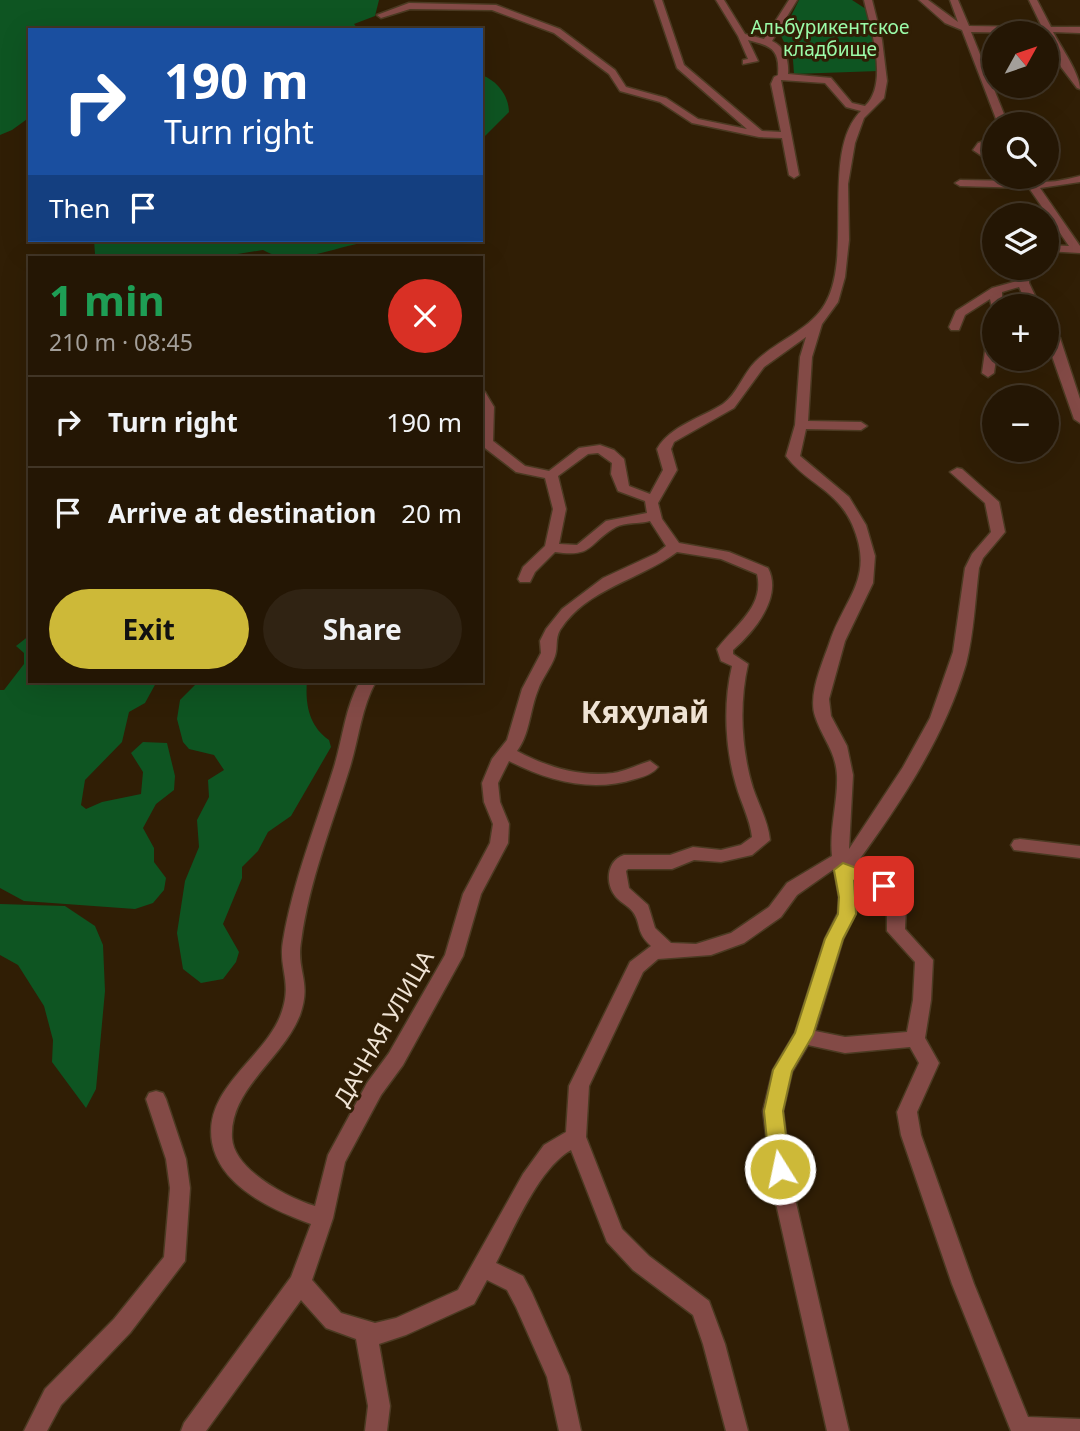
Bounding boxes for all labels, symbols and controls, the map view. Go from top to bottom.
park label: Альбурикентское кладбище [751,14,909,62]
north arrow [982,21,1059,98]
map controls [982,21,1059,462]
text: 190 m [164,47,309,113]
icon: right [49,56,140,147]
text: Turn right [164,110,314,153]
button: search [982,112,1059,189]
icon: arrive [124,189,162,227]
text: Then [49,190,110,226]
button: layers [982,203,1059,280]
text: 1 min [49,271,165,328]
button: close [388,279,462,353]
button: + [982,294,1059,371]
text: 210 m · 08:45 [49,326,193,358]
button: − [982,385,1059,462]
icon: right [49,403,87,441]
text: Turn right [108,404,238,440]
text: 190 m [386,404,462,440]
icon: arrive [49,494,87,532]
text: Arrive at destination [108,495,377,531]
text: 20 m [401,495,462,531]
button: Exit [49,589,249,669]
button: Share [263,589,462,669]
district label: Кяхулай [581,691,709,732]
pin [854,856,914,916]
icon: arrive [865,867,903,905]
street label: ДАЧНАЯ УЛИЦА [325,944,441,1112]
position arrow [743,1132,817,1206]

